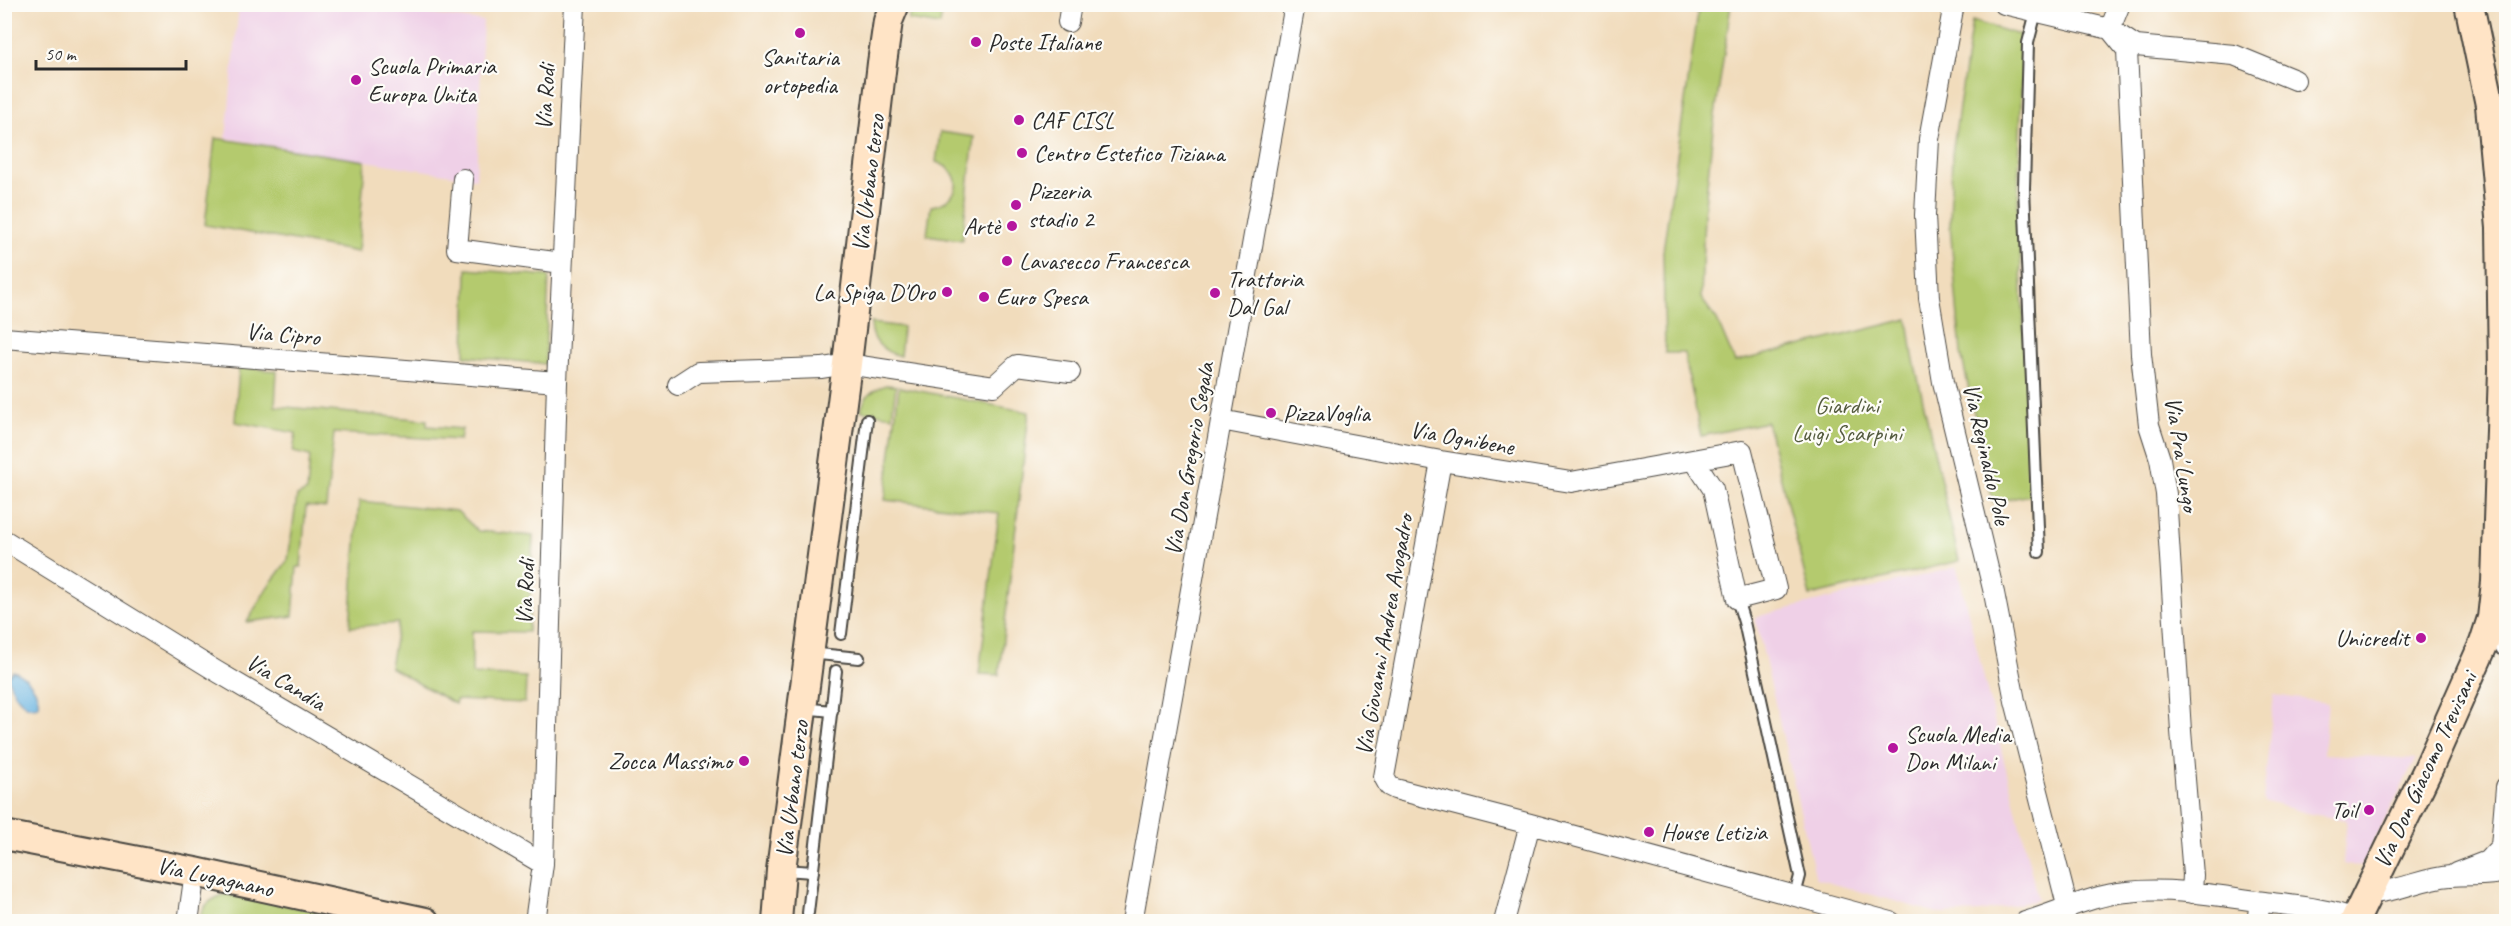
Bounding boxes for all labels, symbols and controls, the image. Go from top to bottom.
marker: Sanitaria ortopedia [793,26,807,40]
place label: Poste Italiane [988,27,1103,57]
scale bar [36,33,186,71]
marker: Poste Italiane [969,35,983,49]
place label: Sanitaria ortopedia [761,42,840,100]
text: 50 m [45,43,78,65]
place label: Scuola Primaria Europa Unita [368,51,497,109]
street label: Via Rodi [528,61,562,131]
marker: Scuola Primaria Europa Unita [349,73,363,87]
place label: CAF CISL [1031,105,1115,135]
street label: Via Urbano terzo [845,111,891,253]
marker: CAF CISL [1012,113,1026,127]
place label: Centro Estetico Tiziana [1034,138,1227,168]
marker: Centro Estetico Tiziana [1015,146,1029,160]
place label: Pizzeria stadio 2 [1028,176,1096,234]
marker: Pizzeria stadio 2 [1009,198,1023,212]
place label: Artè [964,211,1002,241]
marker: Artè [1005,219,1019,233]
place label: Lavasecco Francesca [1019,246,1190,276]
marker: Lavasecco Francesca [1000,254,1014,268]
place label: Trattoria Dal Gal [1227,264,1305,322]
place label: La Spiga D'Oro [813,277,937,307]
place label: Euro Spesa [996,282,1089,312]
marker: La Spiga D'Oro [940,285,954,299]
marker: Trattoria Dal Gal [1208,286,1222,300]
marker: Euro Spesa [977,290,991,304]
street label: Via Cipro [245,316,323,352]
street label: Via Don Gregorio Segala [1157,359,1221,558]
street label: Via Reginaldo Pole [1956,381,2018,529]
park label: Giardini Luigi Scarpini [1792,390,1905,448]
street label: Via Pra' Lungo [2158,395,2206,516]
place label: PizzaVoglia [1283,398,1371,428]
marker: PizzaVoglia [1264,406,1278,420]
street label: Via Ognibene [1408,414,1518,462]
street label: Via Giovanni Andrea Avogadro [1348,510,1420,758]
street label: Via Rodi [509,556,541,626]
place label: Unicredit [2335,623,2411,653]
marker: Unicredit [2414,631,2428,645]
street label: Via Candia [241,647,332,718]
street label: Via Don Giacomo Trevisani [2366,665,2485,873]
street label: Via Urbano terzo [769,717,815,859]
place label: Scuola Media Don Milani [1905,719,2013,777]
marker: Scuola Media Don Milani [1886,741,1900,755]
place label: Zocca Massimo [608,746,735,776]
marker: Zocca Massimo [737,754,751,768]
place label: Toil [2331,795,2361,825]
marker: Toil [2362,803,2376,817]
place label: House Letizia [1661,817,1768,847]
marker: House Letizia [1642,825,1656,839]
street label: Via Lugagnano [154,850,277,904]

